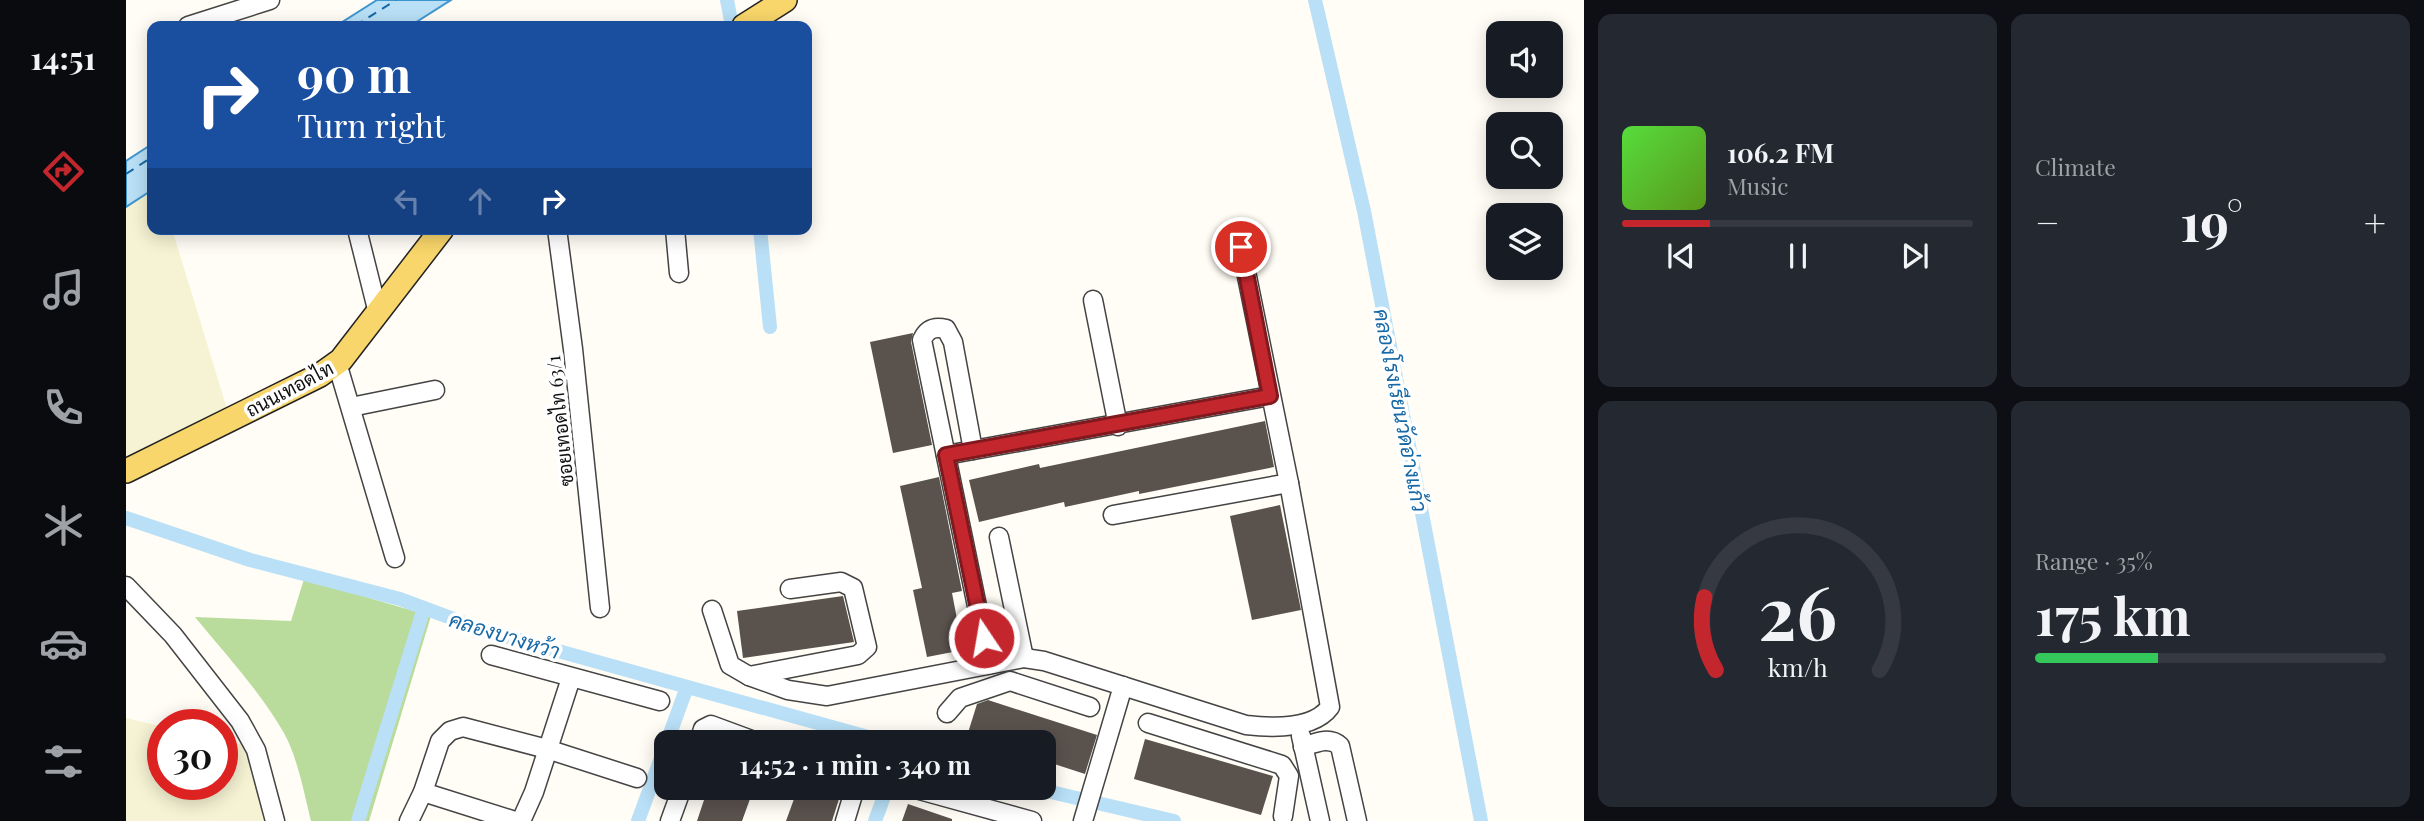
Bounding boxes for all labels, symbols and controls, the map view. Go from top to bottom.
map controls [1486,21,1563,280]
button: sound [1486,21,1563,98]
text: 14:51 [30,35,96,78]
text: 90 m [297,40,411,105]
icon: right [182,49,273,140]
text: Turn right [297,103,445,146]
button: search [1486,112,1563,189]
text: 106.2 FM [1727,135,1834,170]
icon: directions [39,147,88,196]
text: Climate [2035,151,2116,182]
text: Music [1727,170,1788,201]
icon: left [388,182,426,220]
icon: ahead [461,182,499,220]
icon: right [534,182,572,220]
text: 19° [2180,186,2243,255]
text: − [2035,196,2060,247]
text: + [2364,196,2386,247]
button: layers [1486,203,1563,280]
pin [1211,217,1271,277]
icon: arrive [1222,228,1260,266]
icon: previous [1662,237,1700,275]
icon: pause [1779,237,1817,275]
icon: next [1896,237,1934,275]
icon: music [39,265,88,314]
water label: คลองโรงเรียนวัดอ่างแก้ว [1369,306,1435,514]
street label: ถนนเทอดไท [241,354,337,422]
street label: ซอยเทอดไท 63/1 [539,354,579,488]
icon: phone [39,383,88,432]
icon: climate [39,501,88,550]
text: Range · 35% [2035,545,2153,576]
text: 26 [1758,561,1837,658]
text: 175 km [2035,580,2191,649]
position arrow [947,601,1021,675]
water label: คลองบางหว้า [446,604,564,664]
icon: car [39,619,88,668]
text: km/h [1768,650,1828,683]
speed limit sign: 30 [147,709,238,800]
icon: filters [39,737,88,786]
text: 14:52 · 1 min · 340 m [739,747,971,782]

